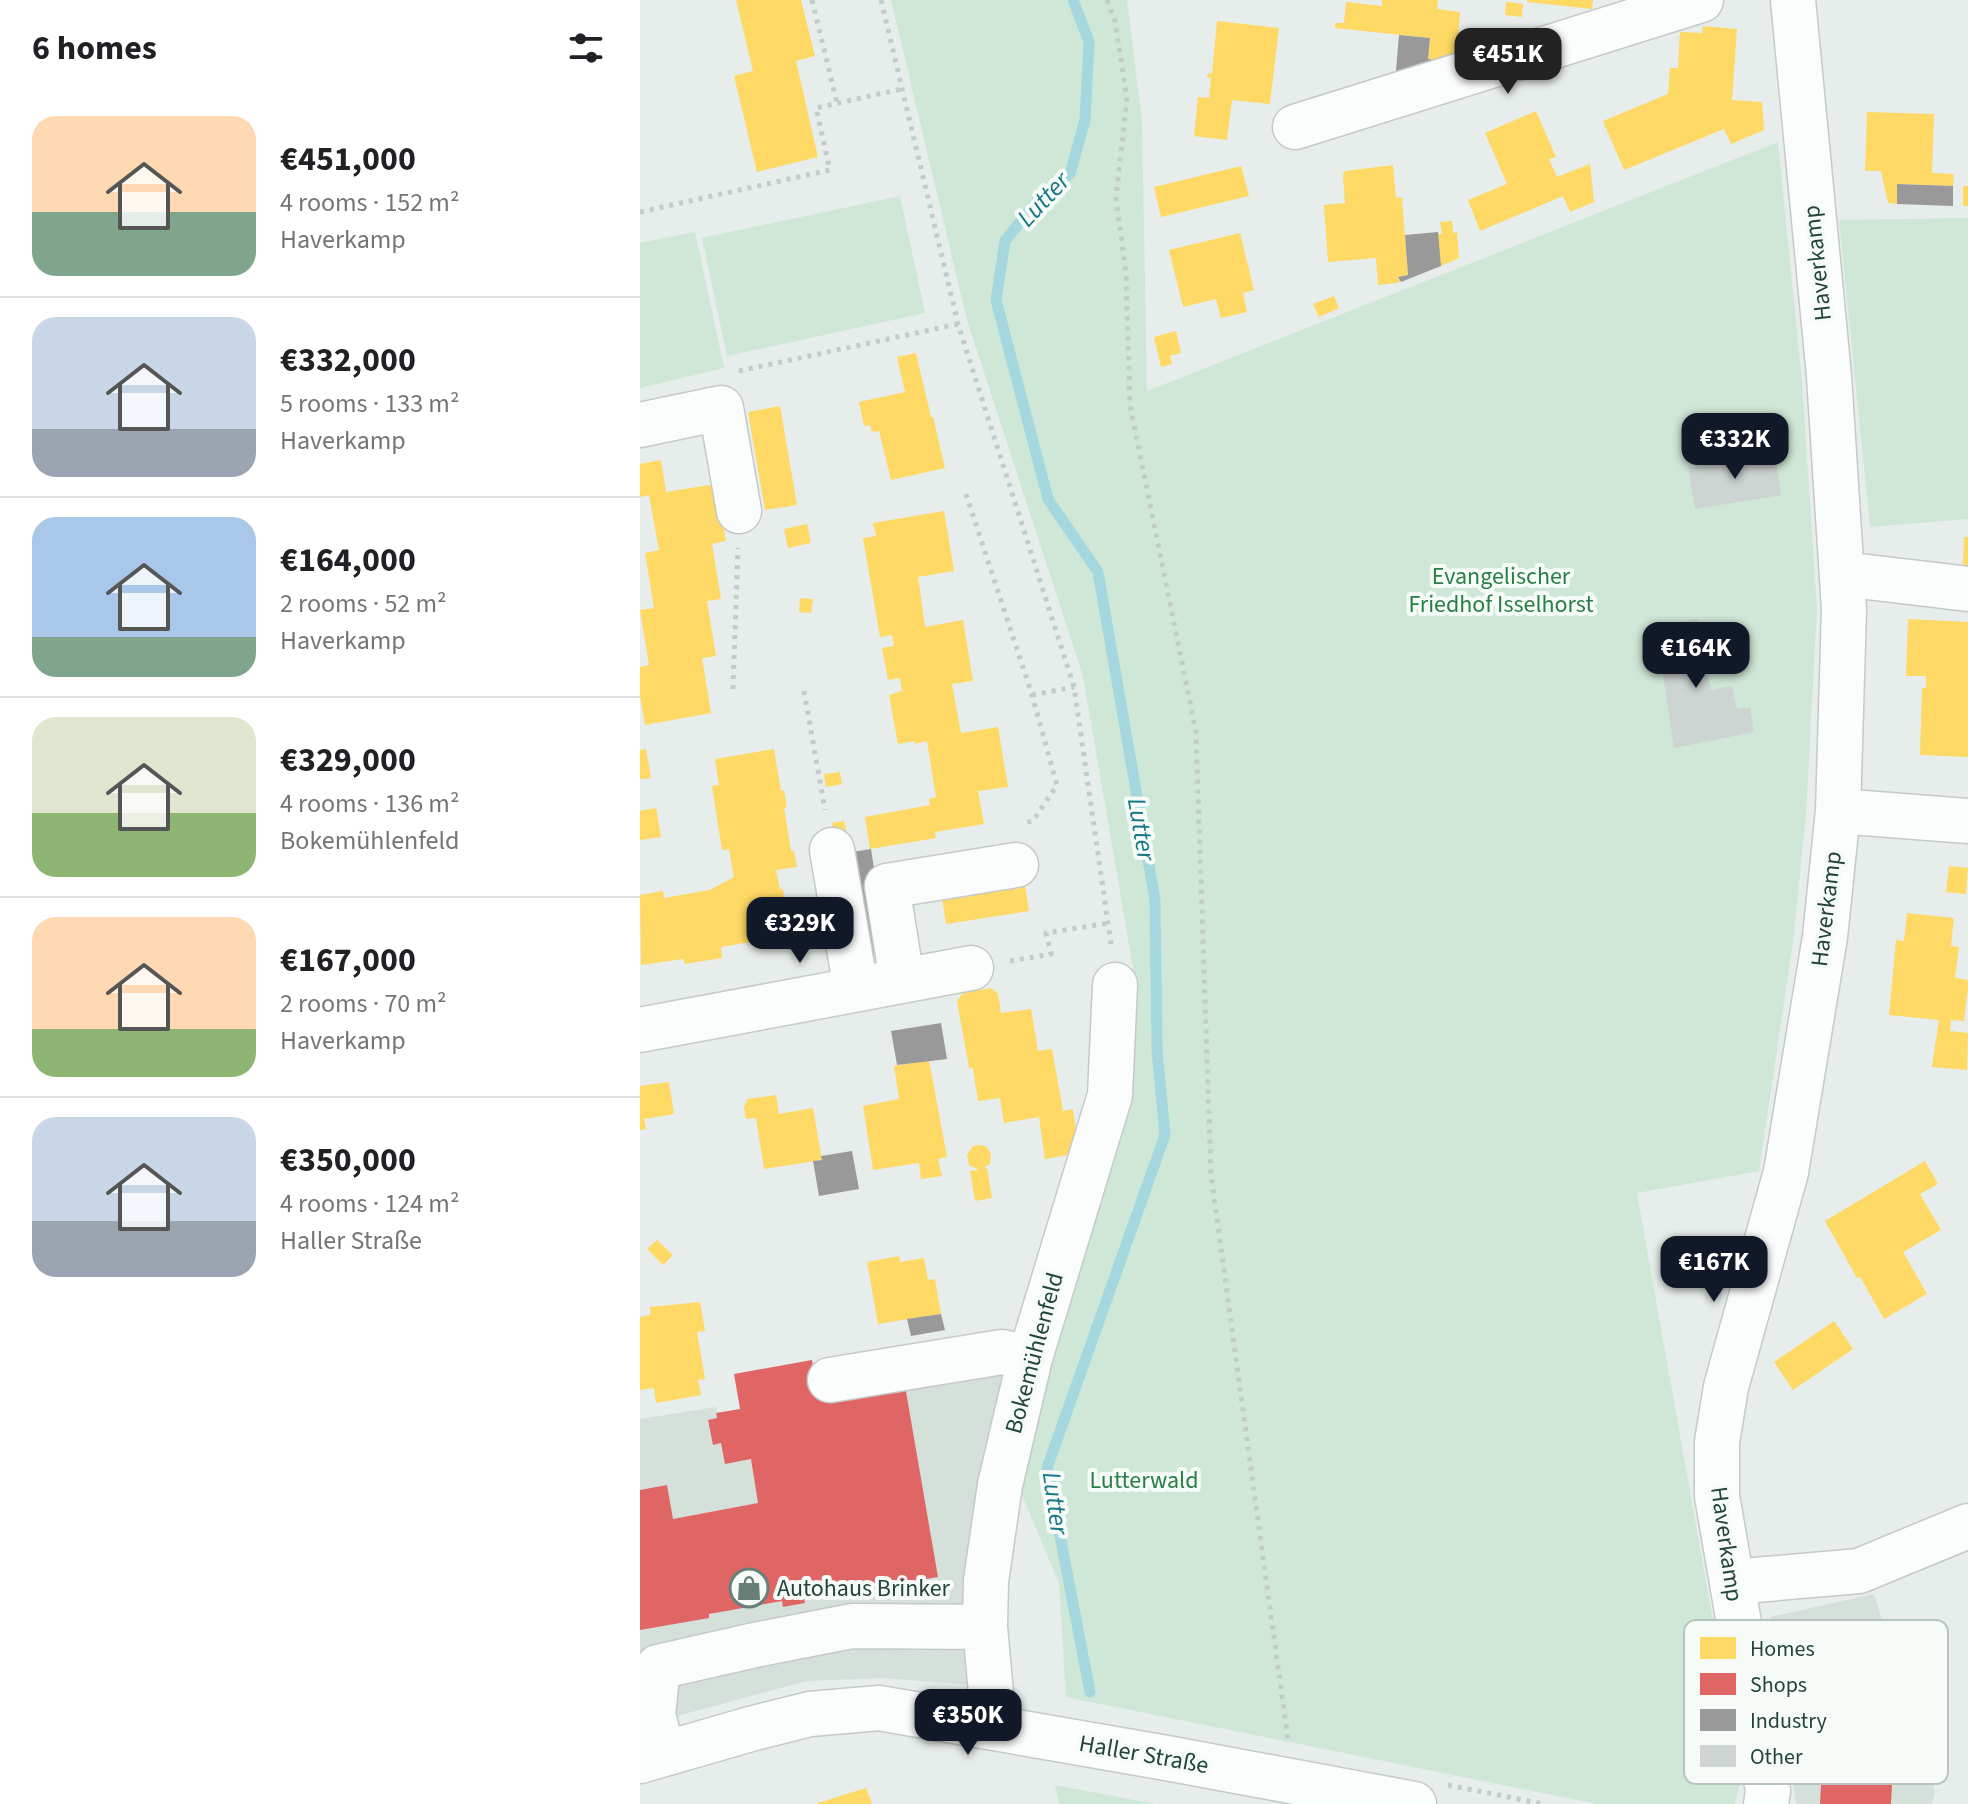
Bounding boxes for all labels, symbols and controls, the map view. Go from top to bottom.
text: 6 homes [32,24,157,73]
icon: filters [564,26,608,70]
pin: €451K [1452,28,1564,96]
text: €451K [1473,35,1543,72]
text: €451,000 [280,135,416,184]
icon: home [96,148,192,244]
water label: Lutter [1008,163,1079,235]
text: 4 rooms · 152 m² [280,184,459,221]
street label: Haverkamp [1794,203,1841,322]
text: Haverkamp [280,221,406,258]
text: €332,000 [280,336,416,385]
icon: home [96,349,192,445]
text: 5 rooms · 133 m² [280,385,459,422]
pin: €332K [1679,413,1791,481]
text: €332K [1700,420,1770,457]
text: Haverkamp [280,422,406,459]
text: €164,000 [280,536,416,585]
icon: home [96,549,192,645]
park label: Evangelischer Friedhof Isselhorst [1408,559,1594,622]
text: 2 rooms · 52 m² [280,585,447,622]
text: Haverkamp [280,622,406,659]
pin: €164K [1640,622,1752,690]
text: €164K [1661,629,1731,666]
text: €329,000 [280,736,416,785]
icon: home [96,749,192,845]
text: 4 rooms · 136 m² [280,785,459,822]
water label: Lutter [1118,795,1165,865]
text: Bokemühlenfeld [280,822,460,859]
street label: Haverkamp [1802,849,1851,969]
pin: €329K [744,897,856,965]
text: €329K [765,904,835,941]
text: €167,000 [280,936,416,985]
icon: home [96,949,192,1045]
text: 2 rooms · 70 m² [280,985,447,1022]
text: Haverkamp [280,1022,406,1059]
text: €350,000 [280,1136,416,1185]
icon: home [96,1149,192,1245]
text: 4 rooms · 124 m² [280,1185,459,1222]
text: Haller Straße [280,1222,422,1259]
pin: €167K [1658,1236,1770,1304]
text: €167K [1679,1243,1749,1280]
street label: Bokemühlenfeld [996,1269,1073,1438]
park label: Lutterwald [1089,1463,1199,1498]
water label: Lutter [1033,1469,1078,1538]
street label: Haverkamp [1701,1484,1752,1604]
shop icon: Autohaus Brinker [728,1567,770,1609]
place label: Autohaus Brinker [777,1571,951,1606]
legend [1684,1620,1948,1784]
text: Homes [1750,1633,1815,1665]
text: Shops [1750,1669,1807,1701]
pin: €350K [912,1689,1024,1757]
text: €350K [933,1696,1003,1733]
text: Industry [1750,1705,1827,1737]
street label: Haller Straße [1076,1726,1211,1783]
text: Other [1750,1741,1803,1773]

